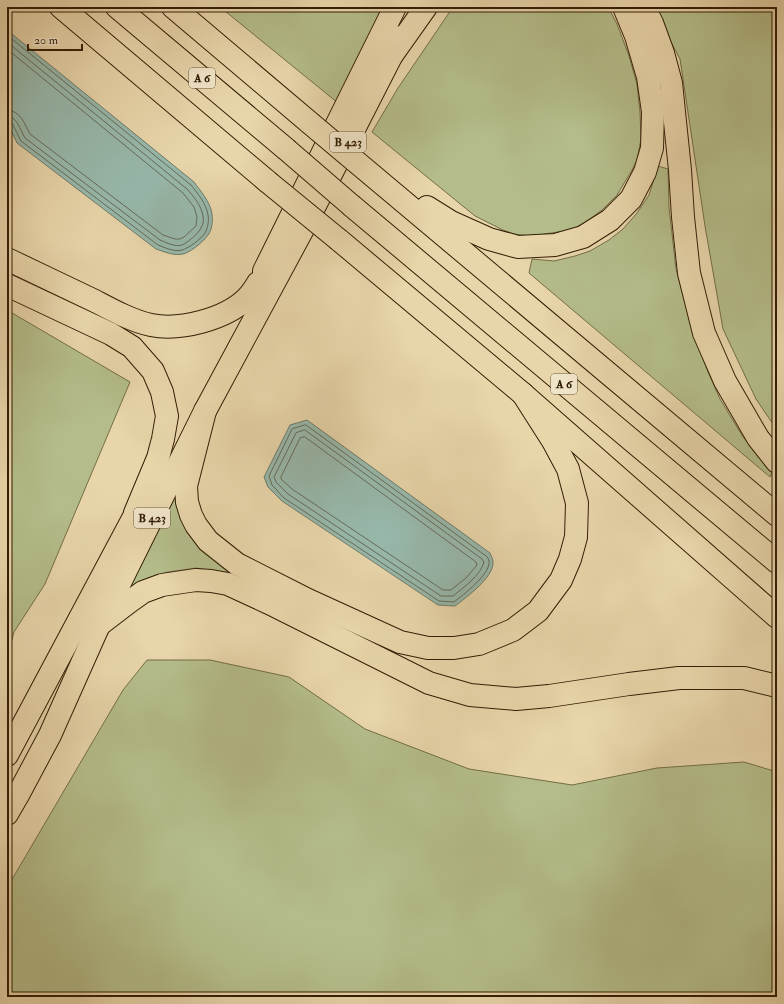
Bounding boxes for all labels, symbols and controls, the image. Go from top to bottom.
scale bar [28,26,82,52]
text: 20 m [34,33,59,48]
road number: A 6 [189,68,215,88]
road number: B 423 [330,132,366,152]
road number: A 6 [551,374,577,394]
road number: B 423 [134,508,170,528]

